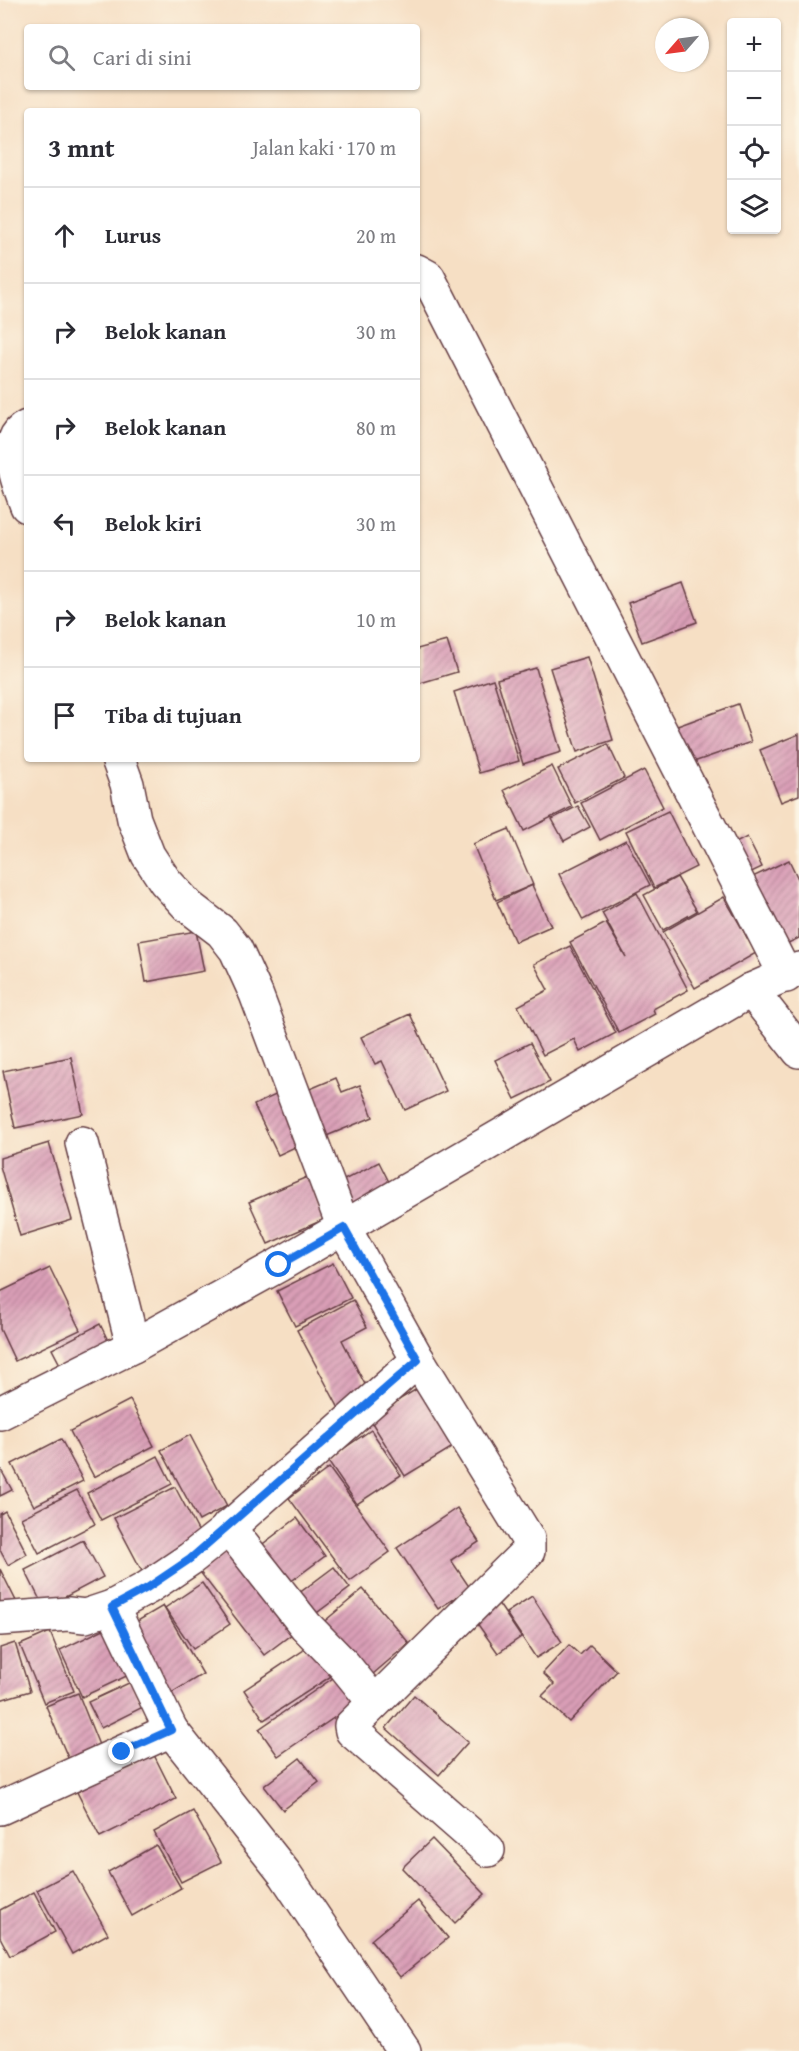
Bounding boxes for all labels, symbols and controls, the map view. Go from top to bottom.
north arrow [655,18,709,72]
map controls [727,18,781,234]
button: + [727,18,781,72]
search box [24,24,420,90]
icon: search [45,41,78,74]
text: Cari di sini [93,41,192,73]
button: − [727,72,781,126]
button: locate [727,126,781,180]
text: 3 mnt [48,128,115,167]
text: Jalan kaki · 170 m [252,133,396,162]
button: layers [727,180,781,234]
icon: ahead [48,219,81,252]
text: Lurus [105,219,161,251]
text: 20 m [356,221,396,250]
icon: right [48,315,81,348]
text: Belok kanan [105,315,226,347]
text: 30 m [356,317,396,346]
icon: right [48,411,81,444]
text: Belok kanan [105,411,226,443]
text: 80 m [356,413,396,442]
icon: left [48,507,81,540]
text: Belok kiri [105,507,202,539]
text: 30 m [356,509,396,538]
icon: right [48,603,81,636]
text: Belok kanan [105,603,226,635]
text: 10 m [356,605,396,634]
icon: arrive [48,699,81,732]
text: Tiba di tujuan [105,699,242,731]
route start [265,1251,291,1277]
route end [108,1738,134,1764]

